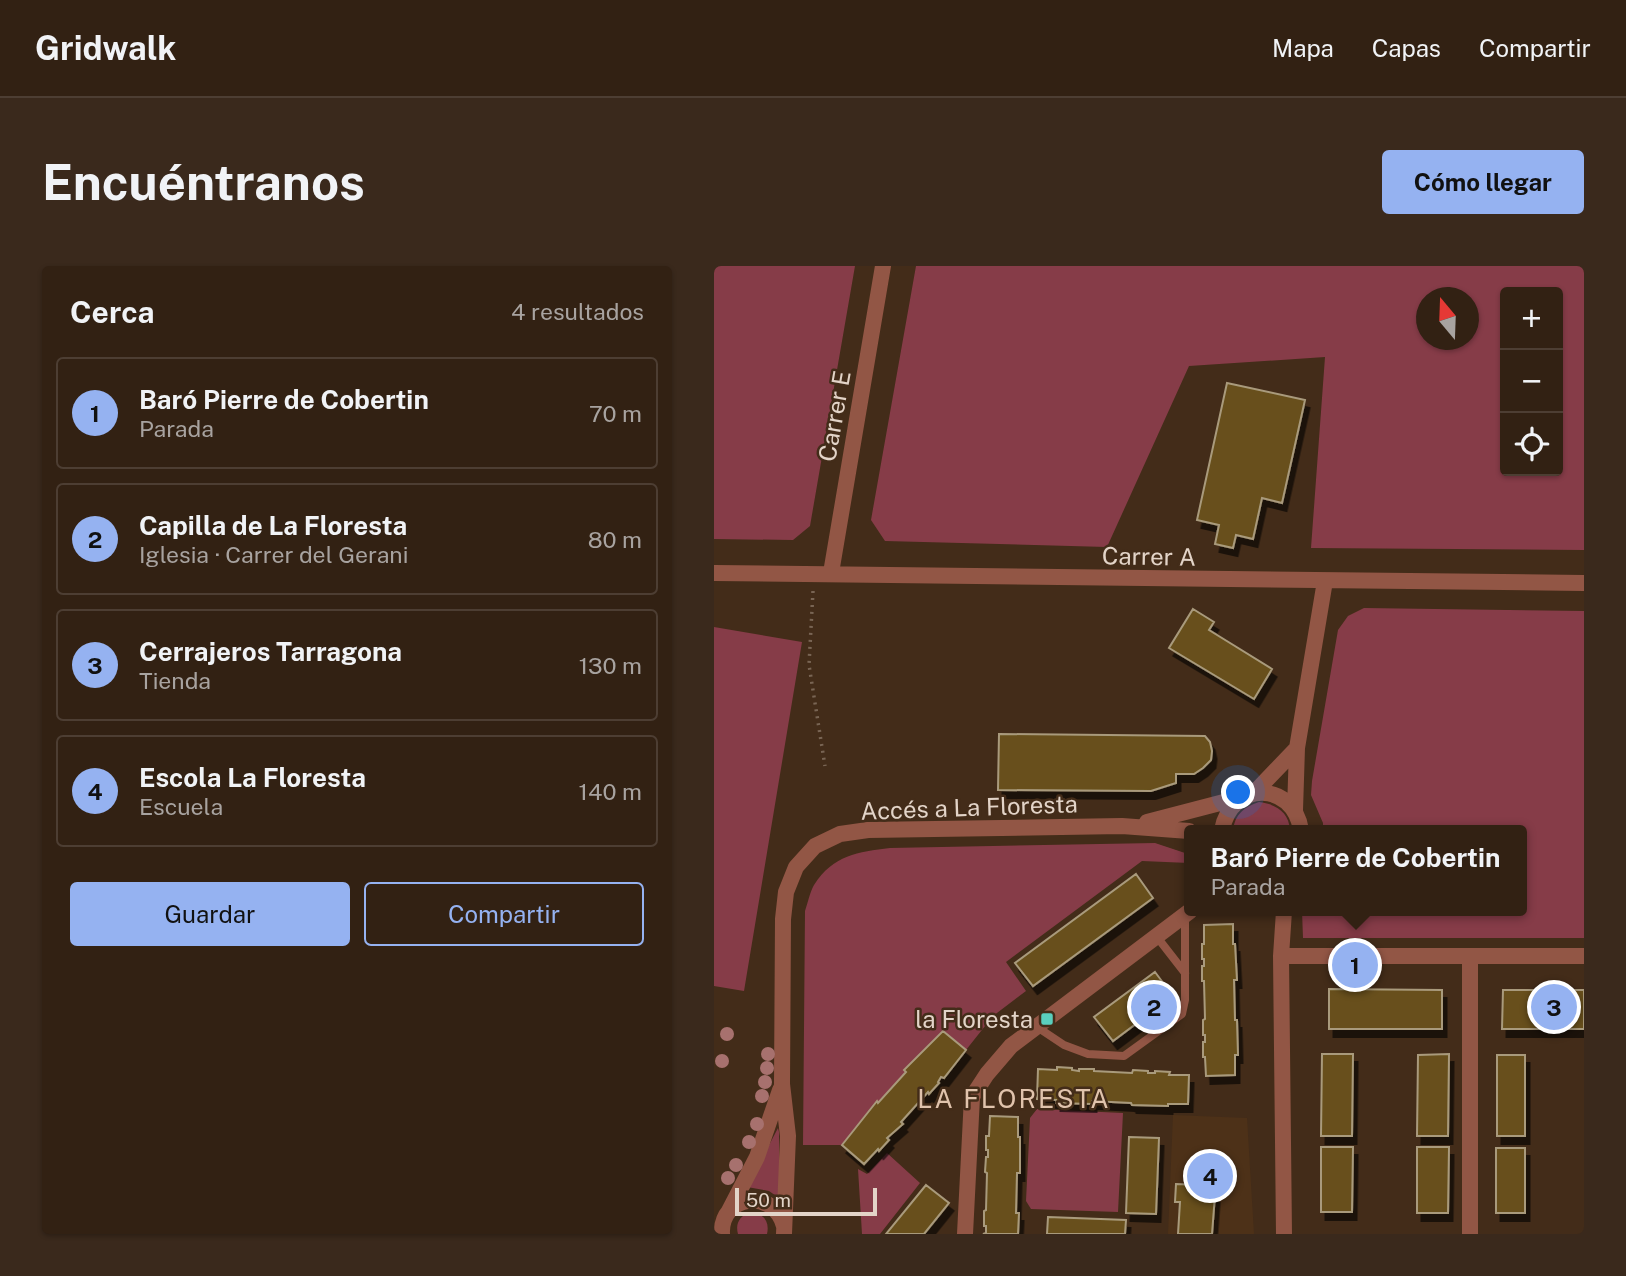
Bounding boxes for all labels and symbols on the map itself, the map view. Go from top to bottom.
north arrow [1416,287,1479,350]
street label: Carrer E [812,368,856,464]
street label: Carrer A [1102,541,1196,571]
your location [1221,775,1255,809]
street label: Accés a La Floresta [860,789,1078,825]
pin: 1 [1332,939,1378,991]
pin: 2 [1131,981,1177,1033]
pin: 3 [1531,981,1577,1033]
place label: la Floresta [915,1005,1033,1033]
marker: la Floresta [1039,1011,1055,1027]
district label: LA FLORESTA [917,1083,1111,1114]
pin: 4 [1187,1150,1233,1202]
scale bar [735,1185,877,1217]

